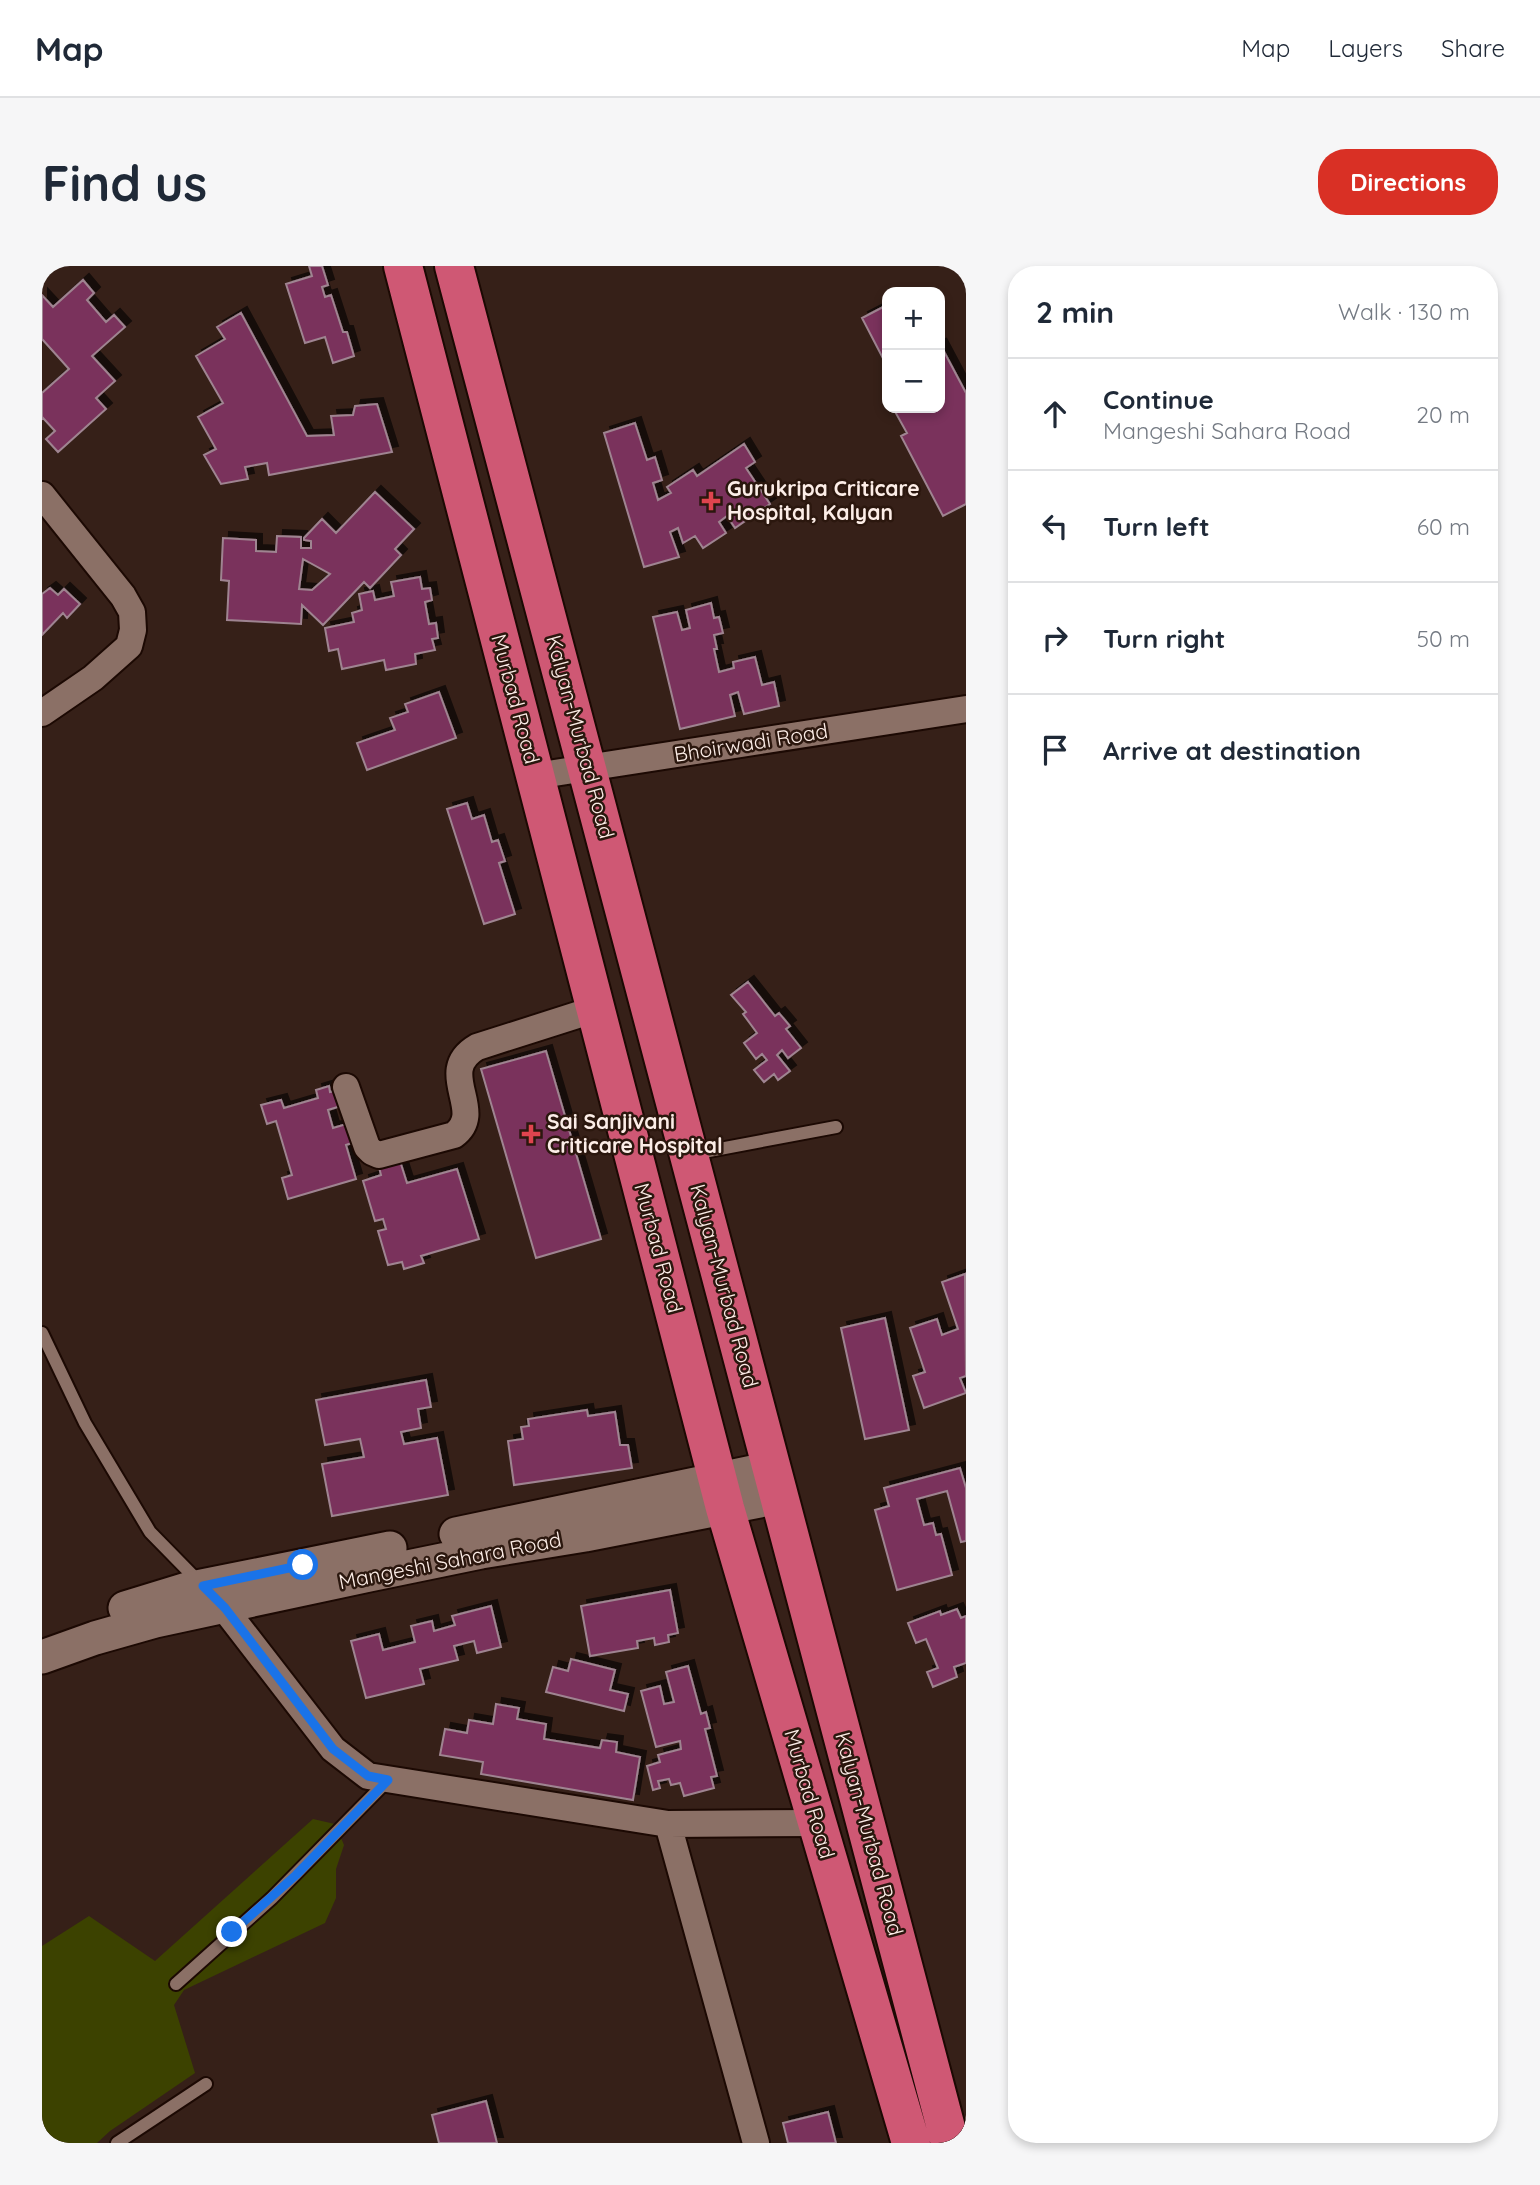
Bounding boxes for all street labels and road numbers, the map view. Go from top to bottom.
street label: Murbad Road [486,631,546,767]
street label: Kalyan-Murbad Road [541,632,621,841]
street label: Bhoirwadi Road [672,717,830,767]
street label: Murbad Road [629,1180,689,1316]
street label: Kalyan-Murbad Road [685,1181,765,1390]
street label: Mangeshi Sahara Road [336,1526,563,1594]
street label: Murbad Road [779,1726,841,1861]
street label: Kalyan-Murbad Road [830,1729,910,1938]

